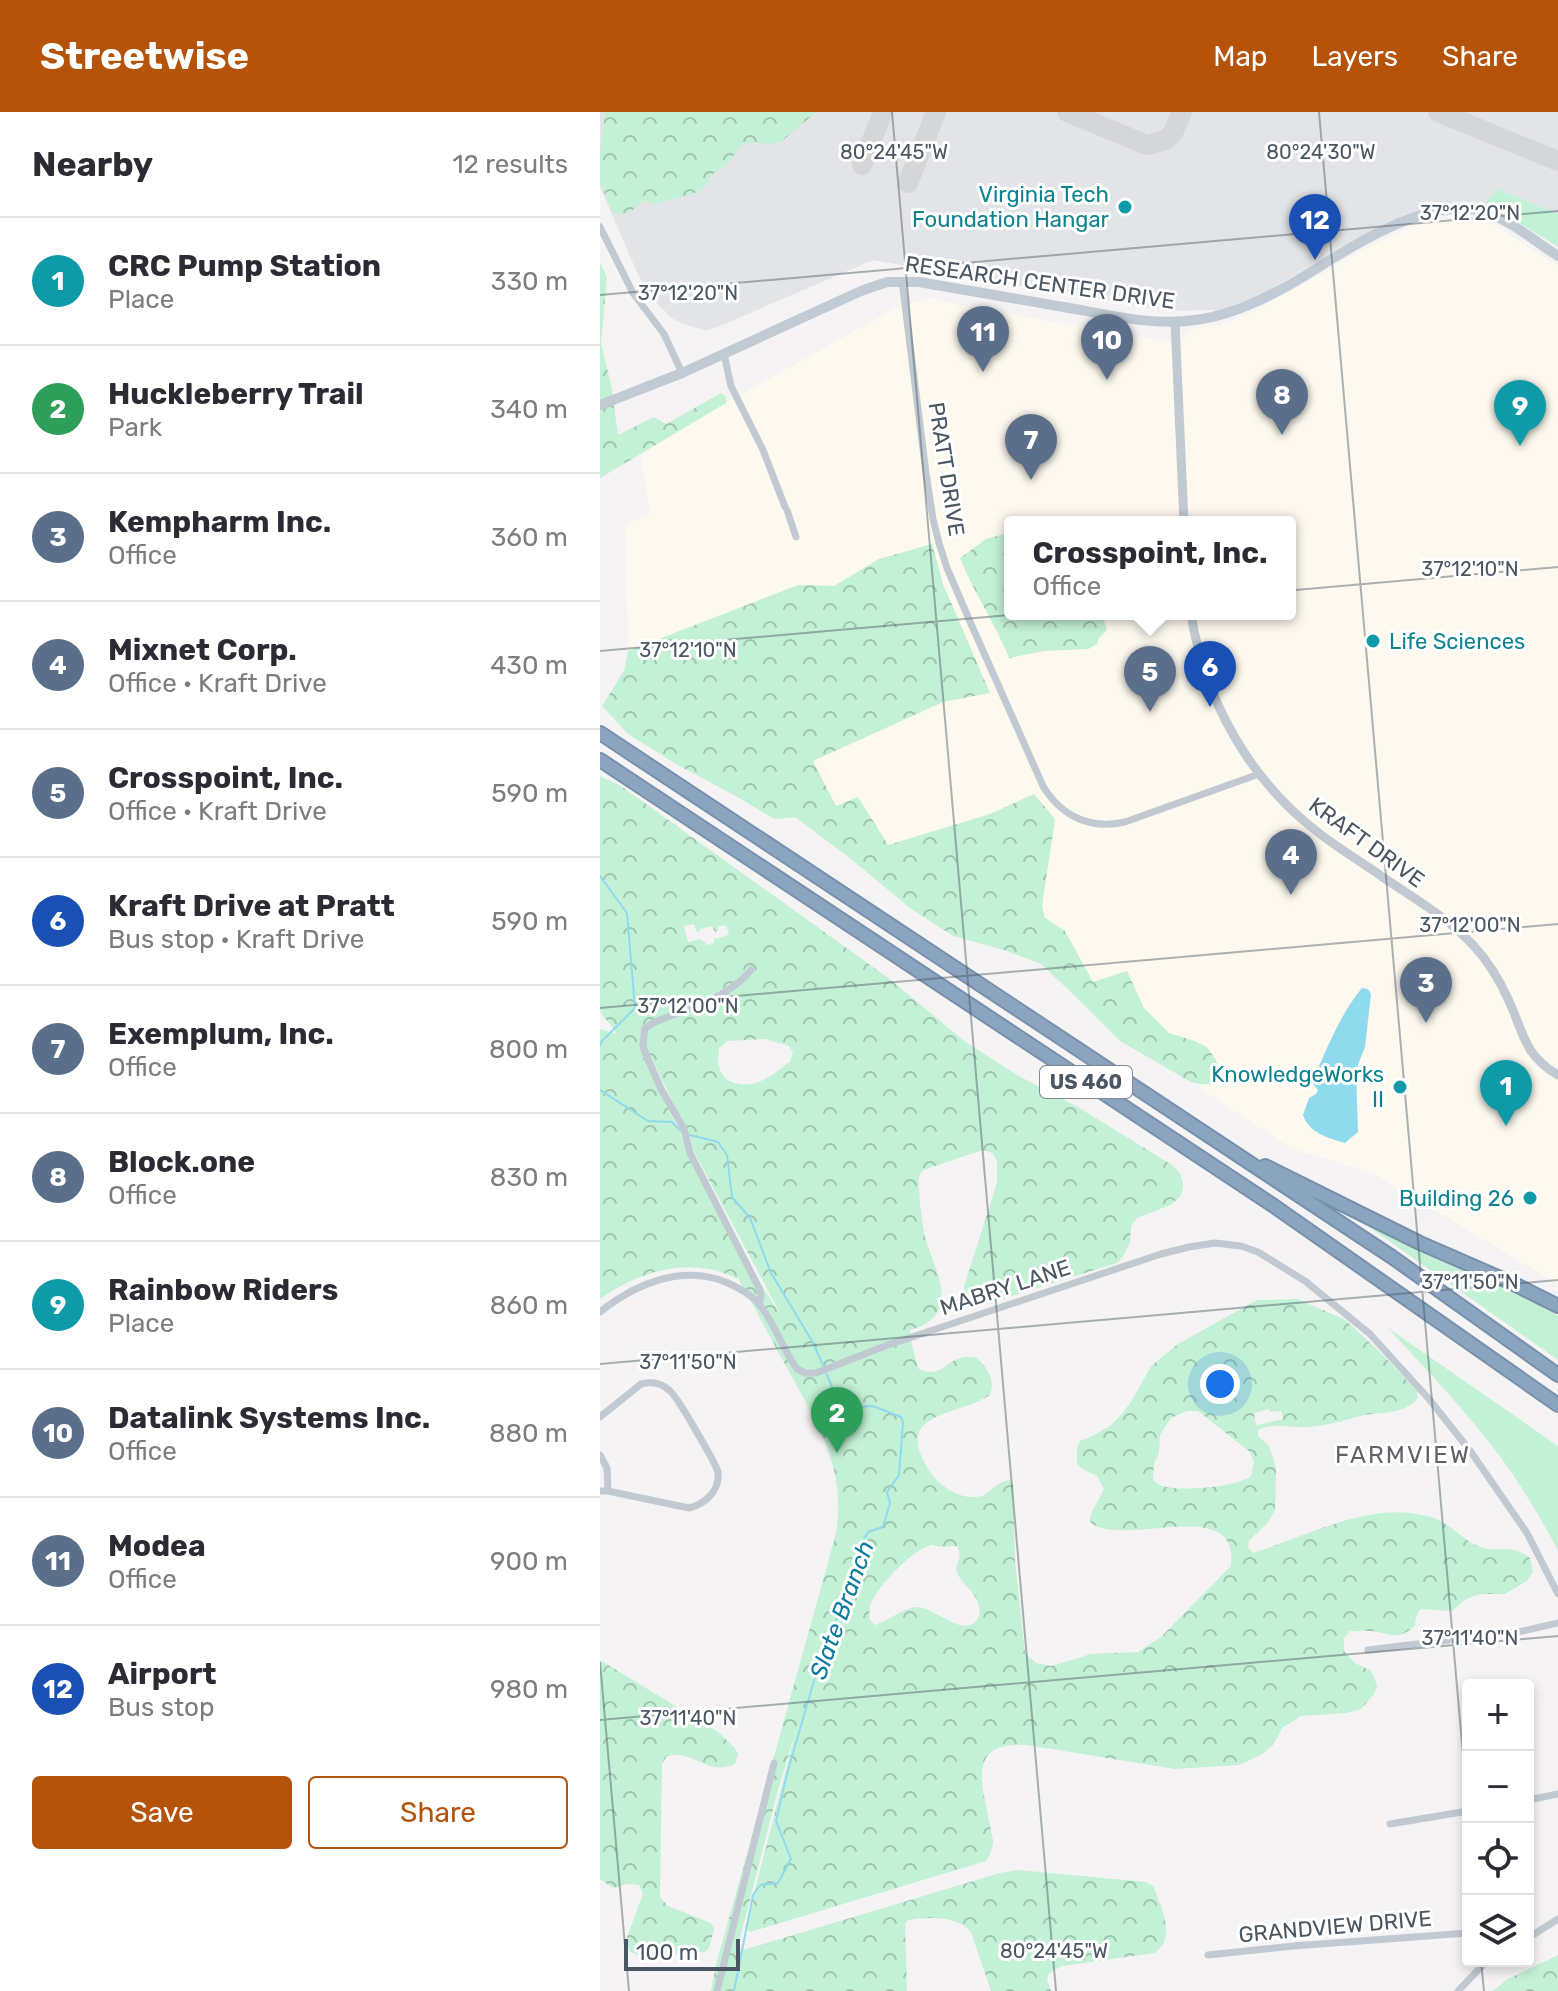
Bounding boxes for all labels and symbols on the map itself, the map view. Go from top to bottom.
text: 80°24'45"W [840,140,948,164]
text: 80°24'30"W [1266,140,1376,164]
place label: Virginia Tech Foundation Hangar [912,181,1110,233]
pin: 12 [1289,194,1341,260]
marker: Virginia Tech Foundation Hangar [1116,198,1134,216]
text: 37°12'20"N [1420,201,1520,225]
street label: RESEARCH CENTER DRIVE [903,250,1177,315]
text: 37°12'20"N [638,281,738,305]
pin: 11 [957,306,1009,372]
pin: 10 [1081,314,1133,380]
pin: 8 [1256,369,1308,435]
pin: 9 [1494,380,1546,446]
street label: PRATT DRIVE [923,400,970,538]
pin: 7 [1005,414,1057,480]
text: 37°12'10"N [1421,557,1519,581]
place label: Life Sciences [1389,628,1525,655]
marker: Life Sciences [1364,632,1382,650]
text: 37°12'10"N [639,638,737,662]
pin: 6 [1184,641,1236,707]
pin: 5 [1124,646,1176,712]
street label: KRAFT DRIVE [1304,791,1430,893]
pin: 4 [1265,829,1317,895]
text: 37°12'00"N [1419,913,1521,937]
pin: 3 [1400,957,1452,1023]
text: 37°12'00"N [637,994,739,1018]
pin: 1 [1480,1060,1532,1126]
place label: KnowledgeWorks II [1211,1061,1384,1113]
road number: US 460 [1040,1066,1132,1098]
marker: KnowledgeWorks II [1391,1078,1409,1096]
place label: Building 26 [1399,1185,1514,1212]
marker: Building 26 [1521,1189,1539,1207]
street label: MABRY LANE [937,1254,1074,1321]
text: 37°11'50"N [1421,1270,1519,1294]
text: 37°11'50"N [639,1350,737,1374]
your location [1200,1364,1240,1404]
pin: 2 [811,1387,863,1453]
district label: FARMVIEW [1335,1441,1471,1469]
water label: Slate Branch [804,1537,880,1683]
text: 37°11'40"N [1422,1626,1518,1650]
text: 37°11'40"N [640,1706,736,1730]
street label: GRANDVIEW DRIVE [1237,1905,1433,1948]
scale bar [624,1935,740,1971]
text: 80°24'45"W [1000,1939,1108,1963]

